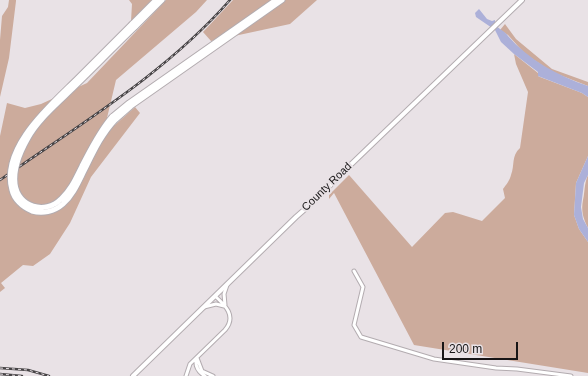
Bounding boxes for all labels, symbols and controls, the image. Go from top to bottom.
street label: County Road [299,160,355,214]
scale bar [444,334,520,360]
text: 200 m [449,342,482,356]

